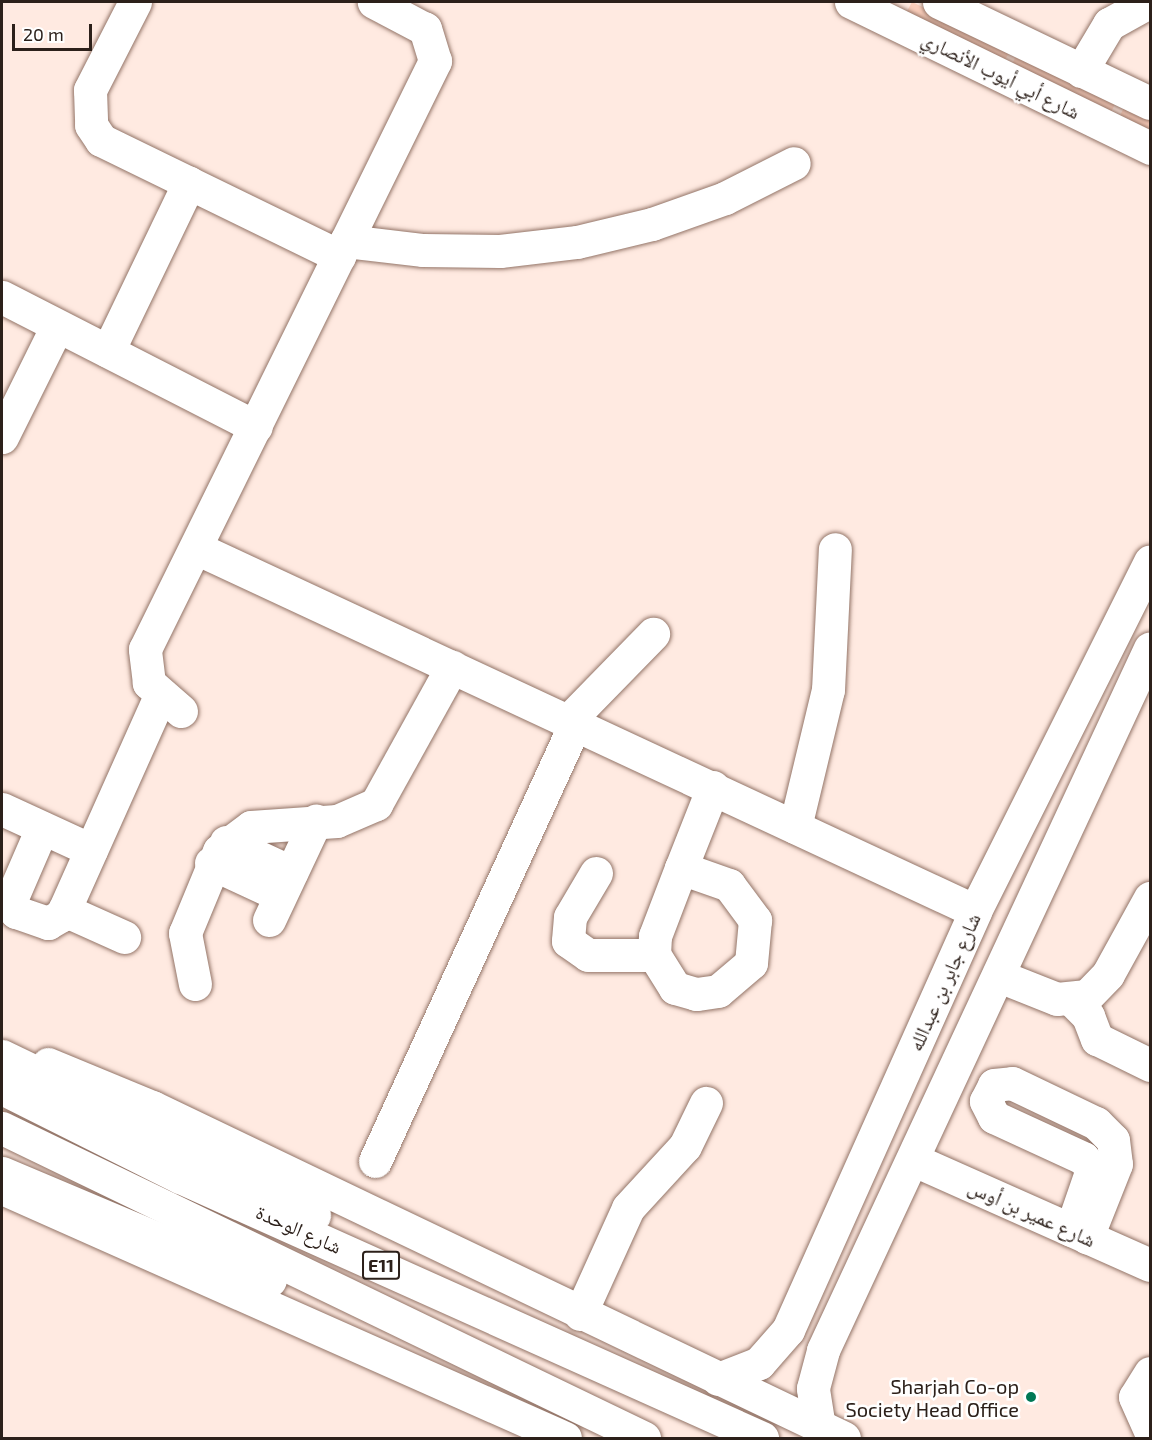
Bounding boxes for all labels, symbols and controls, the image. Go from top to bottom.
scale bar [15,12,94,50]
text: 20 m [23,23,64,45]
street label: شارع أبي أيوب الأنصاري [918,26,1084,124]
street label: شارع جابر بن عبدالله [903,909,985,1055]
street label: شارع عمير بن أوس [965,1174,1099,1252]
street label: شارع الوحدة [252,1199,346,1259]
road number: E11 [362,1250,400,1280]
place label: Sharjah Co-op Society Head Office [845,1374,1019,1421]
marker: Sharjah Co-op Society Head Office [1024,1390,1038,1404]

